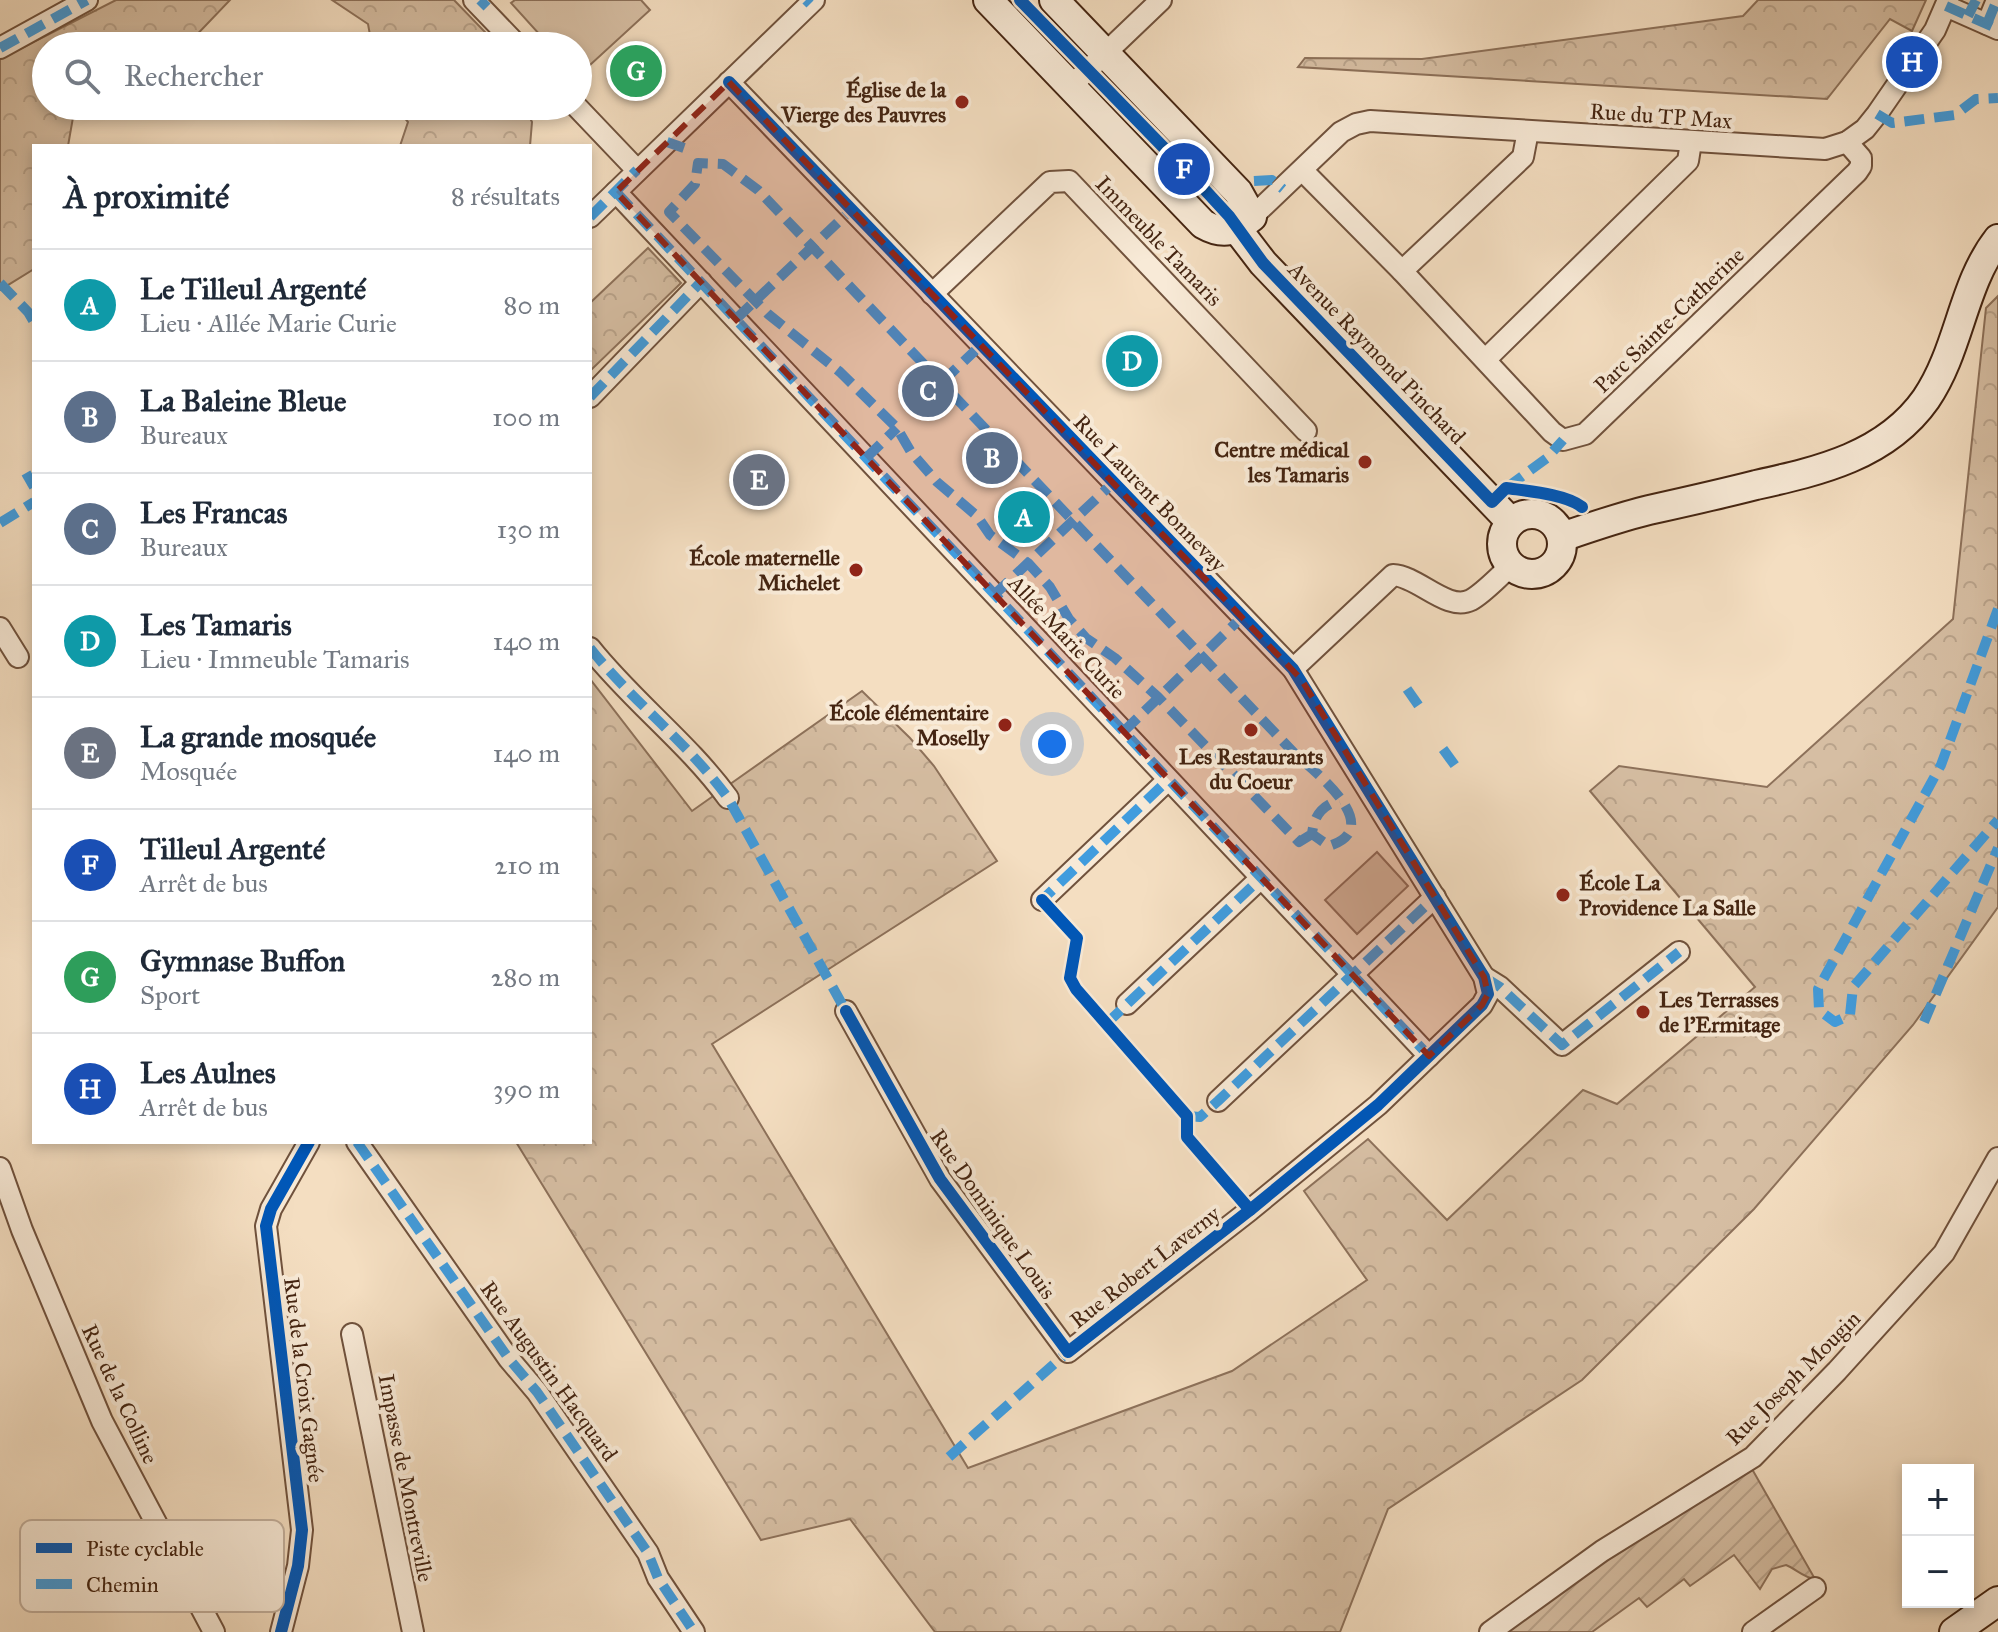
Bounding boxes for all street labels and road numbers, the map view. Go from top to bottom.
street label: Rue du TP Max [1589,98,1733,134]
street label: Immeuble Tamaris [1090,170,1228,312]
street label: Parc Sainte-Catherine [1588,241,1750,399]
street label: Avenue Raymond Pinchard [1282,255,1471,450]
street label: Rue Laurent Bonnevay [1068,409,1233,578]
street label: Allée Marie Curie [1002,569,1131,705]
street label: Rue Dominique Louis [924,1124,1062,1304]
street label: Rue Robert Laverny [1065,1200,1226,1334]
street label: Rue de la Croix Gagnée [278,1276,330,1484]
street label: Rue Augustin Hacquard [475,1276,623,1466]
street label: Rue Joseph Mougin [1720,1305,1866,1451]
street label: Rue de la Colline [76,1320,164,1468]
street label: Impasse de Montreville [373,1372,439,1584]

